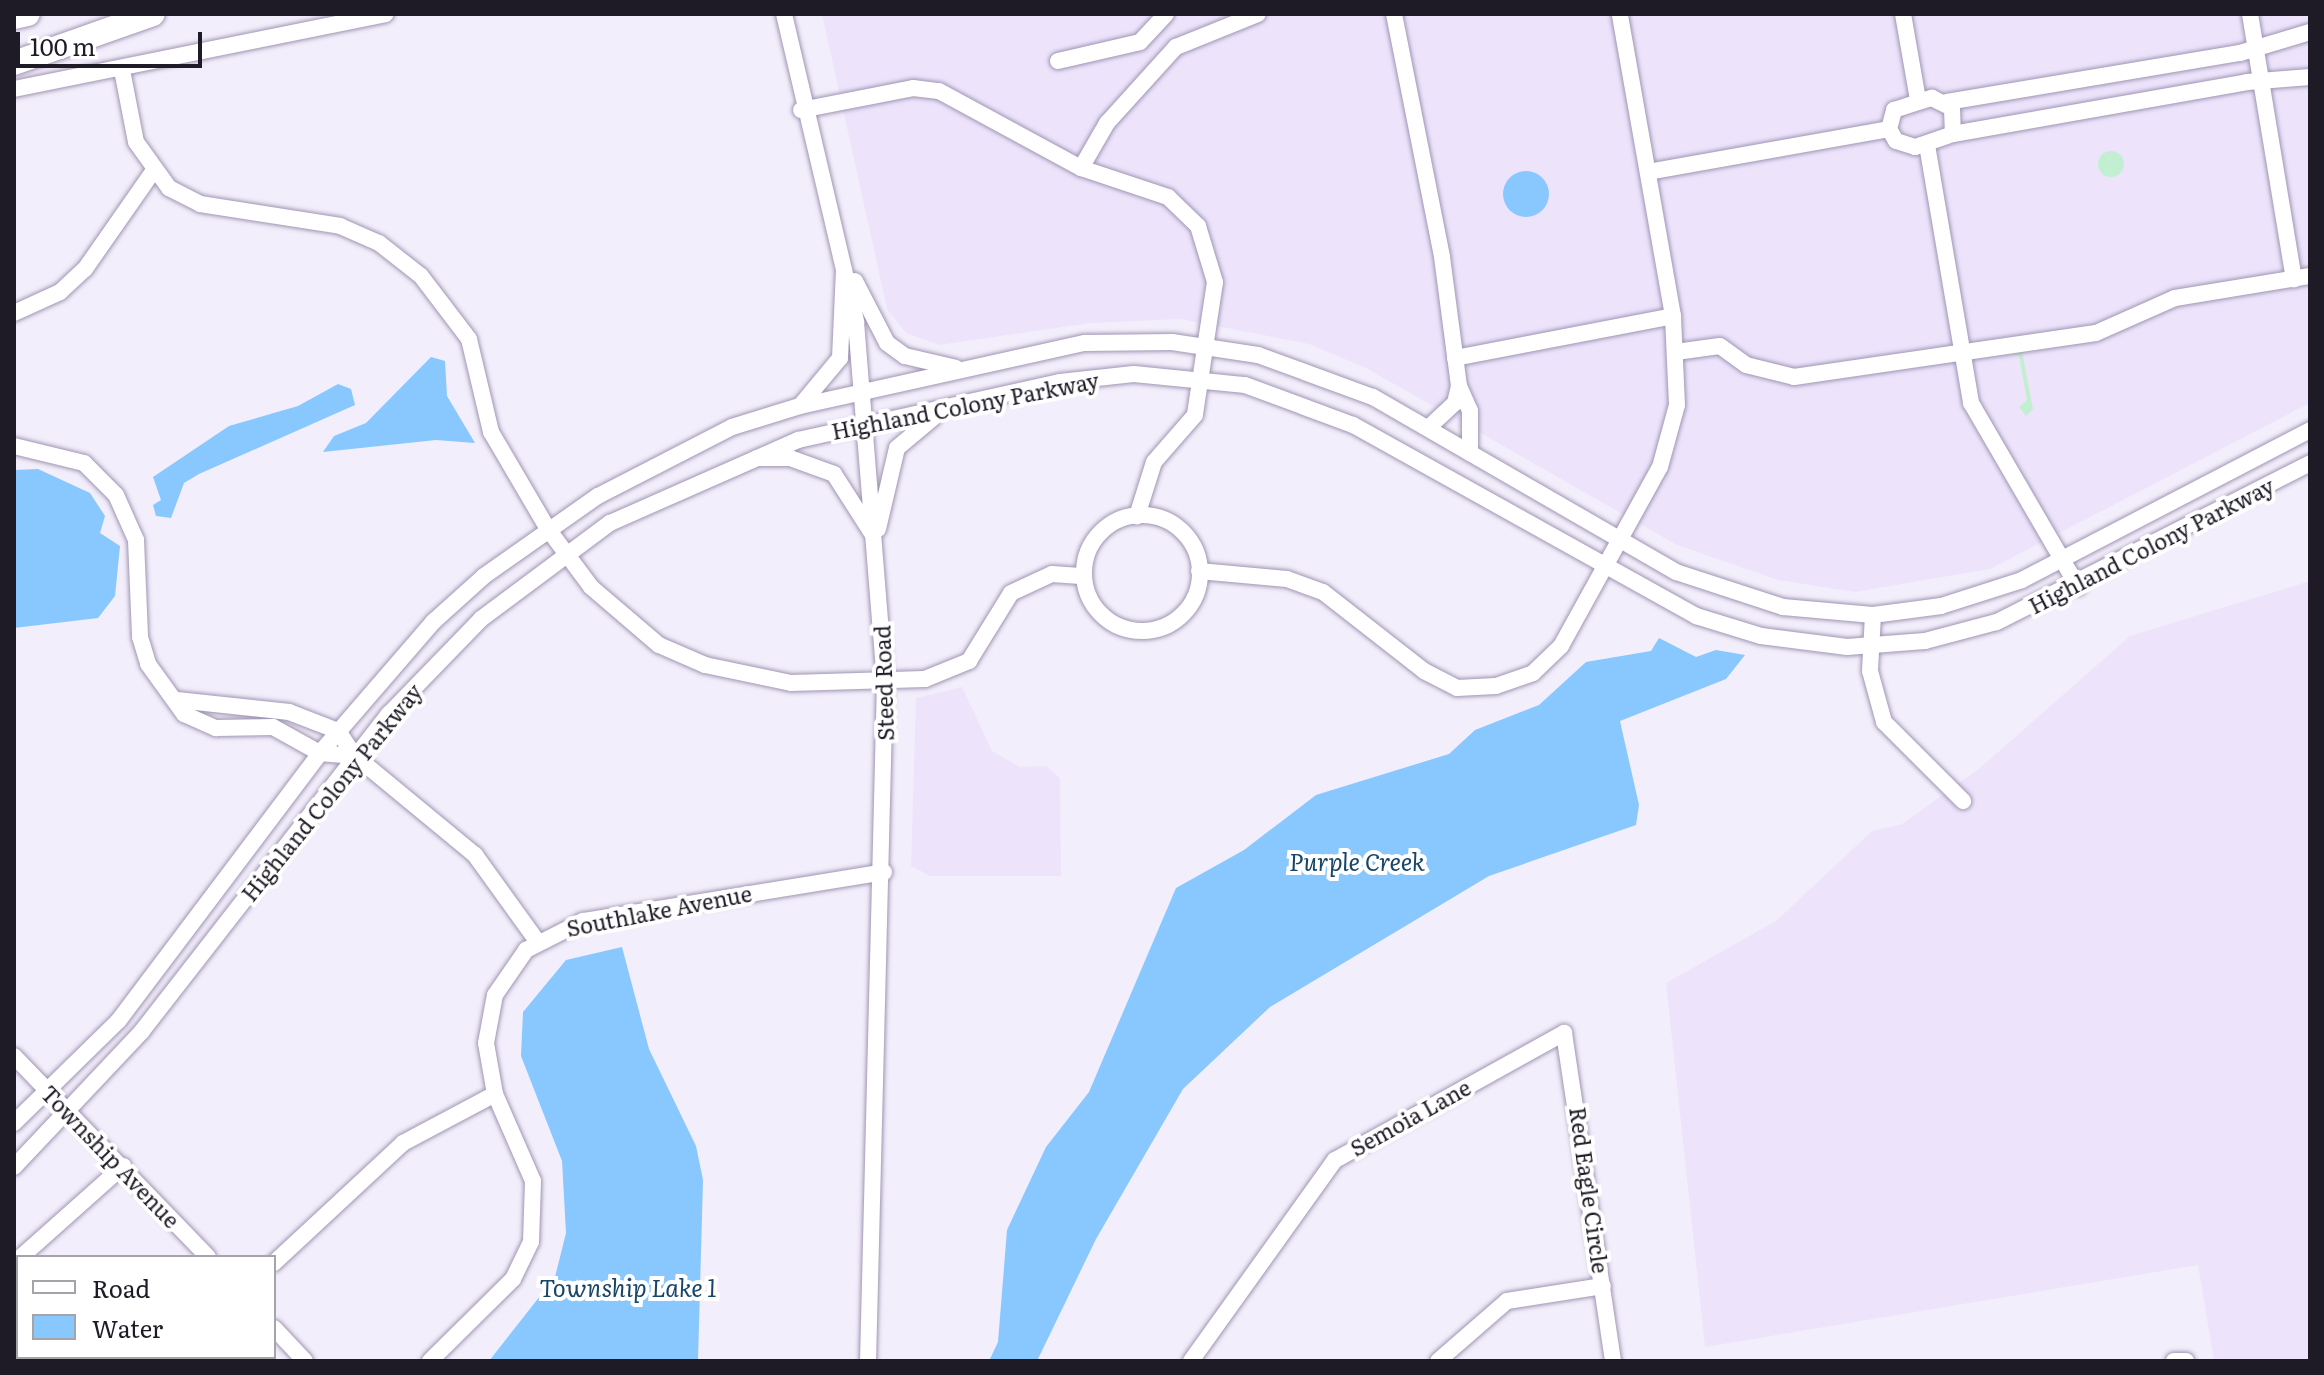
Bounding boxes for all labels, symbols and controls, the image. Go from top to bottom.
scale bar [20,16,206,66]
text: 100 m [30,28,96,63]
street label: Highland Colony Parkway [829,366,1101,444]
street label: Highland Colony Parkway [2024,472,2278,618]
street label: Steed Road [868,625,898,741]
street label: Highland Colony Parkway [235,678,427,906]
water label: Purple Creek [1289,847,1425,875]
street label: Southlake Avenue [564,879,754,941]
street label: Semoia Lane [1345,1073,1475,1161]
street label: Township Avenue [36,1079,186,1233]
street label: Red Eagle Circle [1565,1105,1615,1275]
legend [16,1255,276,1359]
text: Road [92,1270,150,1305]
water label: Township Lake 1 [540,1273,716,1301]
text: Water [92,1310,163,1345]

